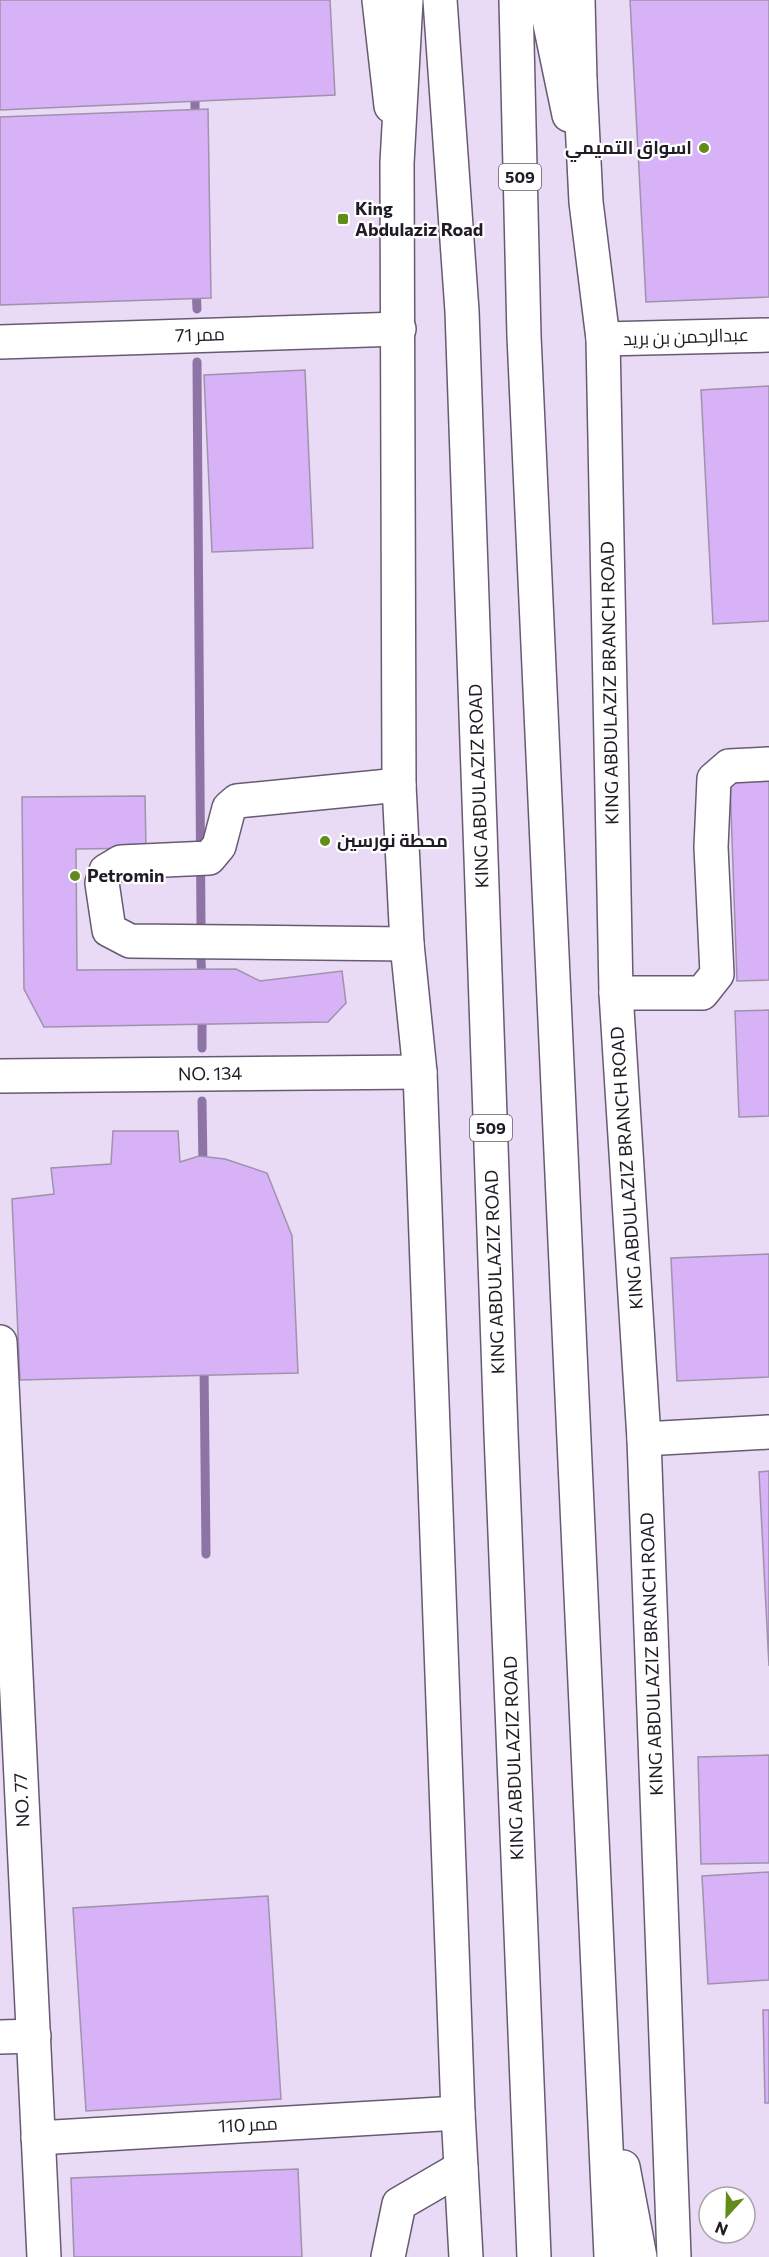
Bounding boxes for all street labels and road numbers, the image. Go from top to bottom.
road number: 509 [499,164,541,190]
street label: ممر 71 [175,322,225,347]
street label: عبدالرحمن بن بريد [623,323,749,350]
street label: KING ABDULAZIZ BRANCH ROAD [596,541,622,825]
street label: KING ABDULAZIZ ROAD [463,683,493,889]
street label: KING ABDULAZIZ BRANCH ROAD [605,1026,647,1310]
street label: NO. 134 [178,1061,242,1085]
road number: 509 [470,1115,512,1141]
street label: KING ABDULAZIZ ROAD [479,1169,509,1375]
street label: KING ABDULAZIZ BRANCH ROAD [635,1512,667,1796]
street label: KING ABDULAZIZ ROAD [498,1655,528,1861]
street label: NO. 77 [9,1772,33,1828]
street label: 110 ممر [218,2111,278,2138]

